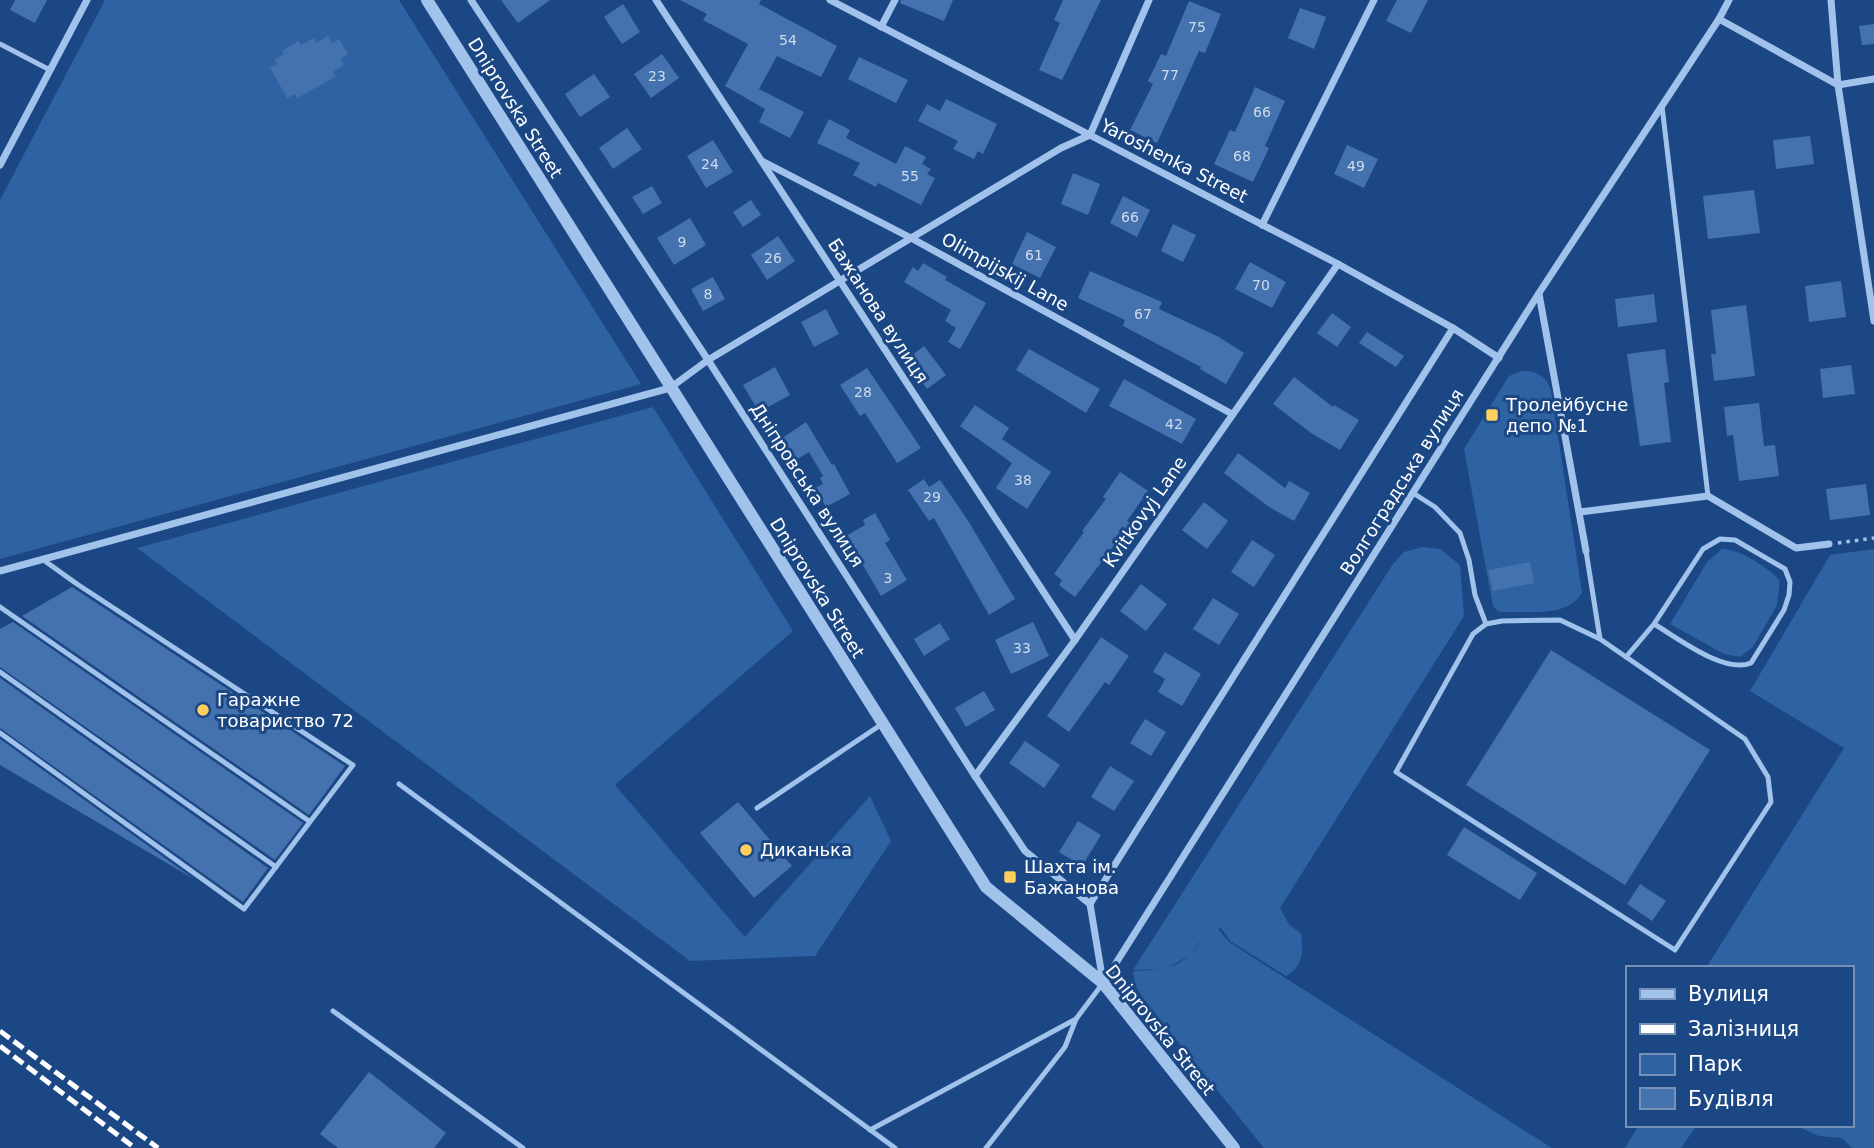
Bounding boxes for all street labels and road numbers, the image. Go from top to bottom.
street label: Dniprovska Street [464,34,567,182]
street label: Yaroshenka Street [1096,114,1251,207]
street label: Olimpijskij Lane [938,228,1073,315]
street label: Бажанова вулиця [824,234,933,387]
street label: Волгоградська вулиця [1336,385,1468,579]
street label: Дніпровська вулиця [747,399,868,571]
street label: Kvitkovyj Lane [1098,452,1191,571]
street label: Dniprovska Street [766,514,869,662]
street label: Dniprovska Street [1101,960,1219,1099]

